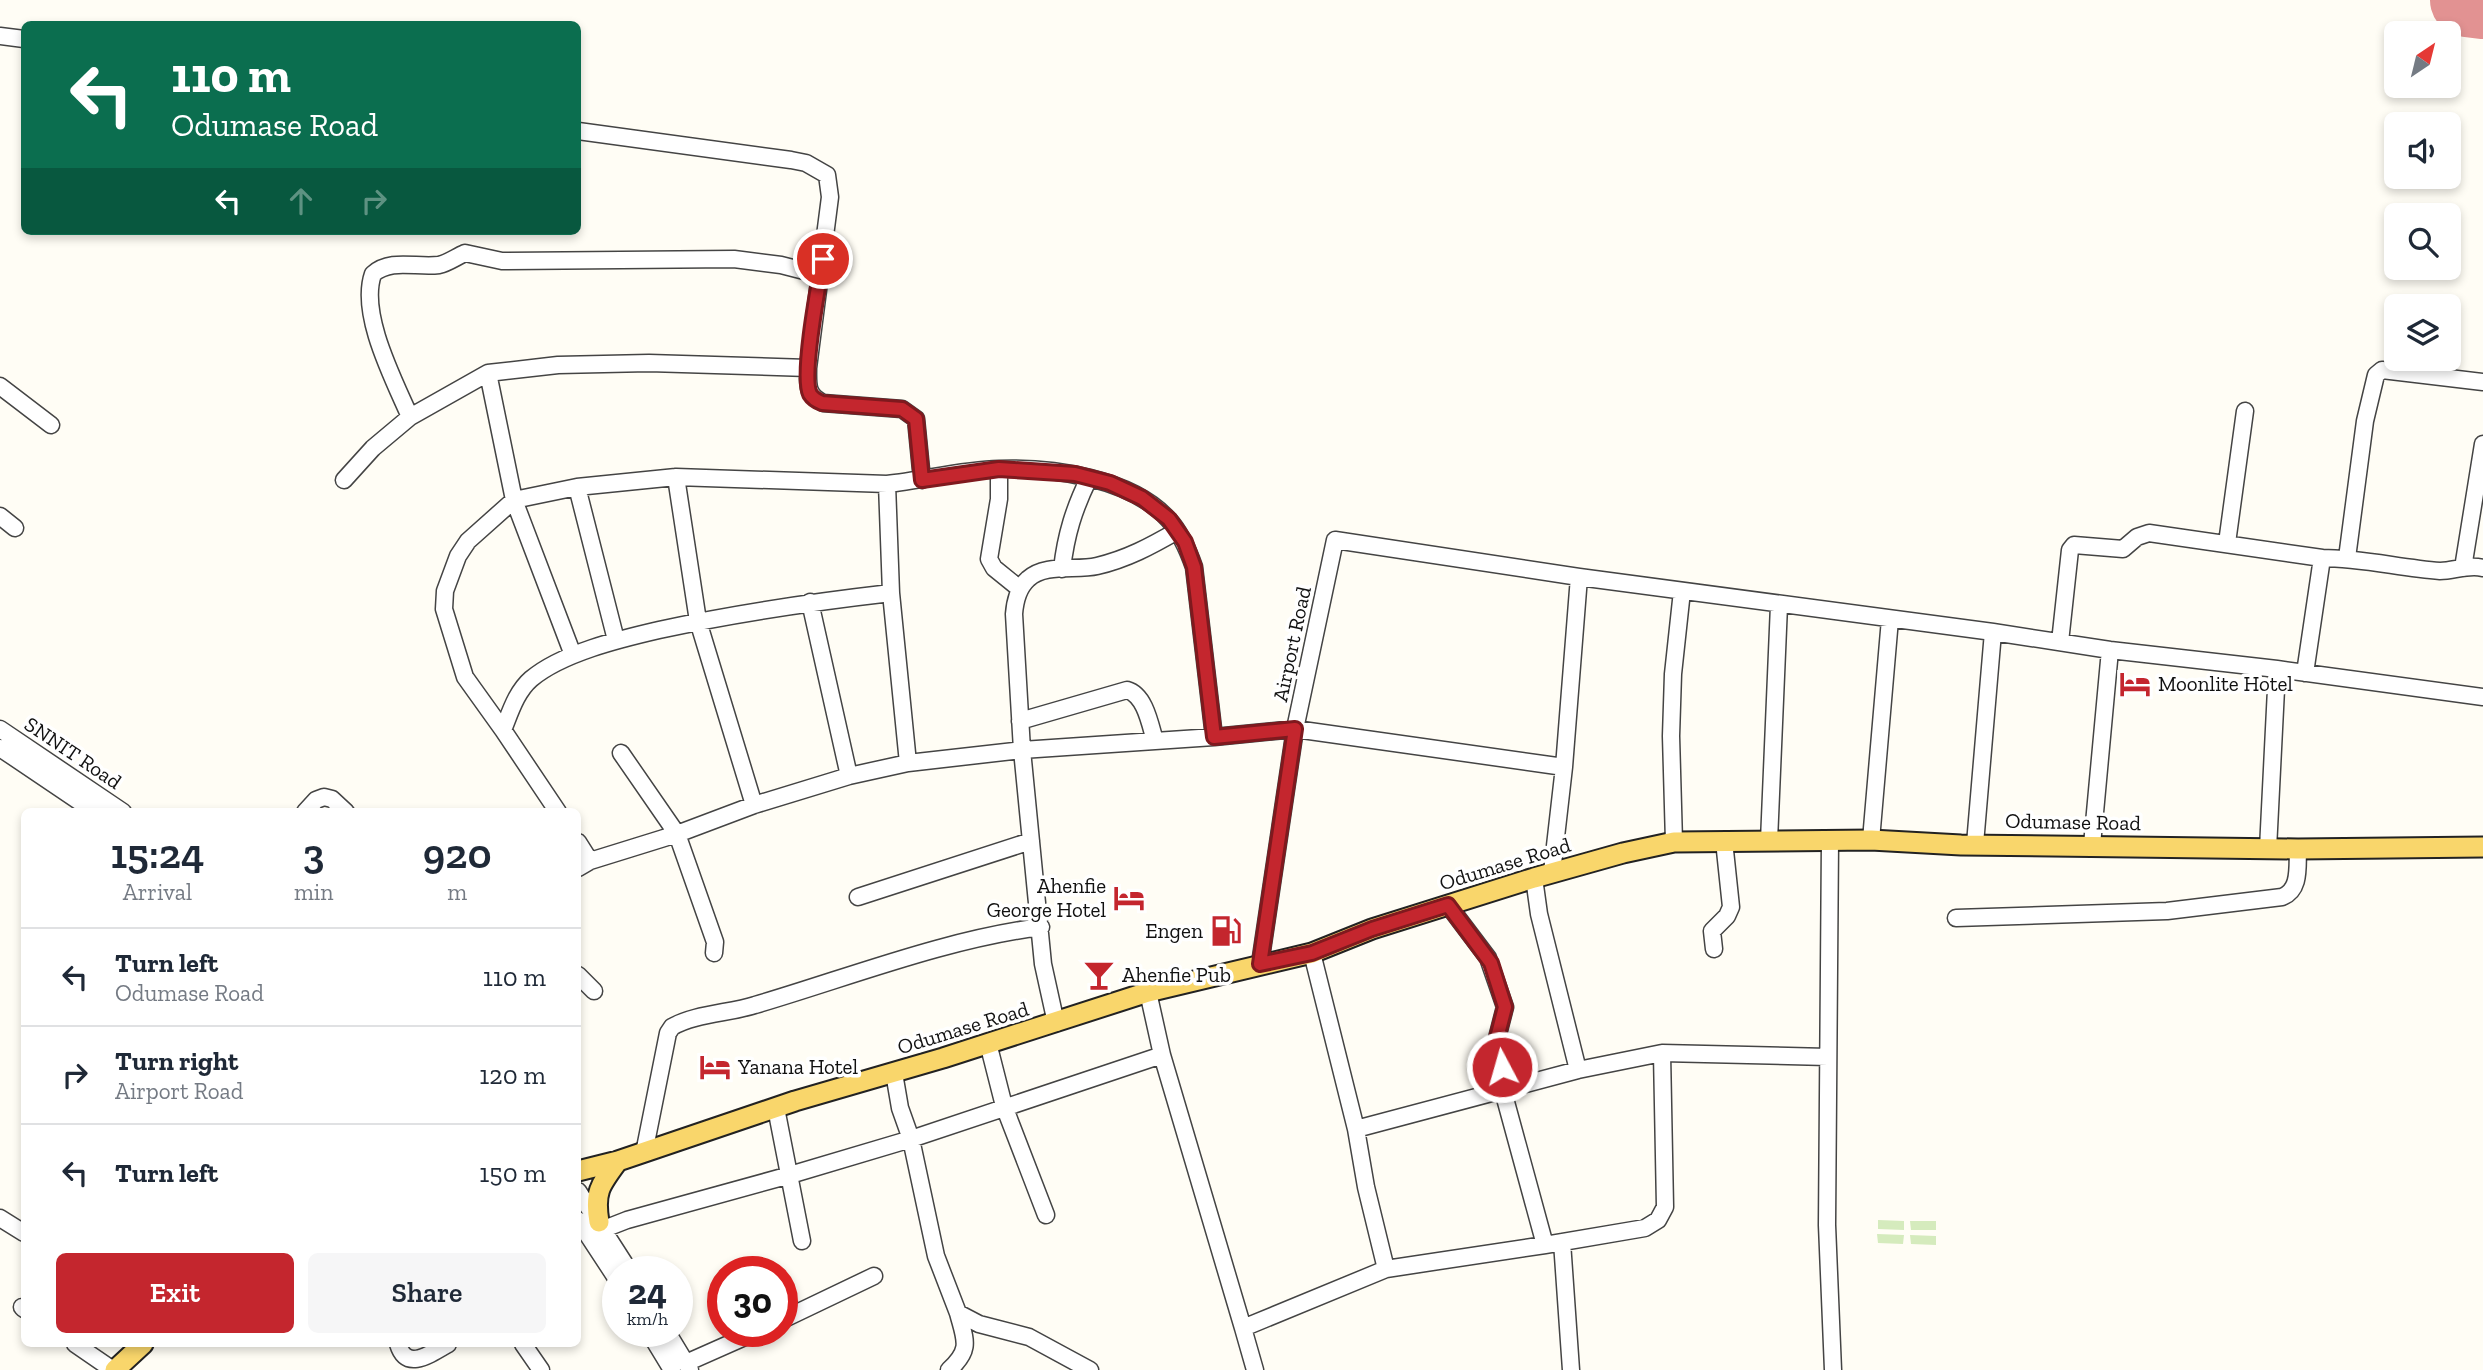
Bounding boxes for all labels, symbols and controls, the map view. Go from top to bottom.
north arrow [2384,21,2460,98]
map controls [2384,21,2461,371]
text: 110 m [171,46,291,105]
icon: left [56,49,147,140]
text: Odumase Road [171,106,378,144]
button: sound [2384,112,2461,189]
icon: left [209,182,247,220]
icon: ahead [282,182,320,220]
icon: right [355,182,393,220]
button: search [2384,203,2461,280]
pin [793,229,853,289]
icon: arrive [804,240,842,278]
button: layers [2384,294,2461,371]
street label: Airport Road [1267,584,1316,704]
hotel icon: Moonlite Hotel [2118,667,2152,701]
place label: Moonlite Hotel [2158,671,2293,696]
street label: SNNIT Road [20,711,127,794]
street label: Odumase Road [2005,808,2142,835]
text: 15:24 [110,828,205,879]
text: 3 [303,828,324,879]
text: 920 [423,828,492,879]
street label: Odumase Road [1436,832,1574,895]
place label: Ahenfie George Hotel [986,873,1106,922]
text: Arrival [123,878,192,906]
text: min [294,878,333,906]
text: m [447,878,467,906]
hotel icon: Ahenfie George Hotel [1112,881,1146,915]
fuel station icon: Engen [1209,914,1243,948]
place label: Engen [1145,918,1203,943]
text: Turn left [115,947,218,979]
icon: left [56,958,94,996]
bar icon: Ahenfie Pub [1082,958,1116,992]
text: 110 m [483,961,546,993]
place label: Ahenfie Pub [1122,962,1231,987]
text: Odumase Road [115,979,264,1007]
street label: Odumase Road [894,996,1032,1059]
position arrow [1465,1030,1539,1104]
text: Turn right [115,1045,238,1077]
hotel icon: Yanana Hotel [698,1050,732,1084]
place label: Yanana Hotel [737,1054,858,1079]
icon: right [56,1056,94,1094]
text: 120 m [479,1059,546,1091]
text: Airport Road [115,1077,243,1105]
icon: left [56,1154,94,1192]
text: Turn left [115,1157,218,1189]
text: 150 m [479,1157,546,1189]
button: Exit [56,1253,294,1333]
button: Share [308,1253,546,1333]
speed limit sign: 30 [707,1256,798,1347]
text: 24 [628,1271,667,1313]
text: km/h [627,1308,668,1330]

